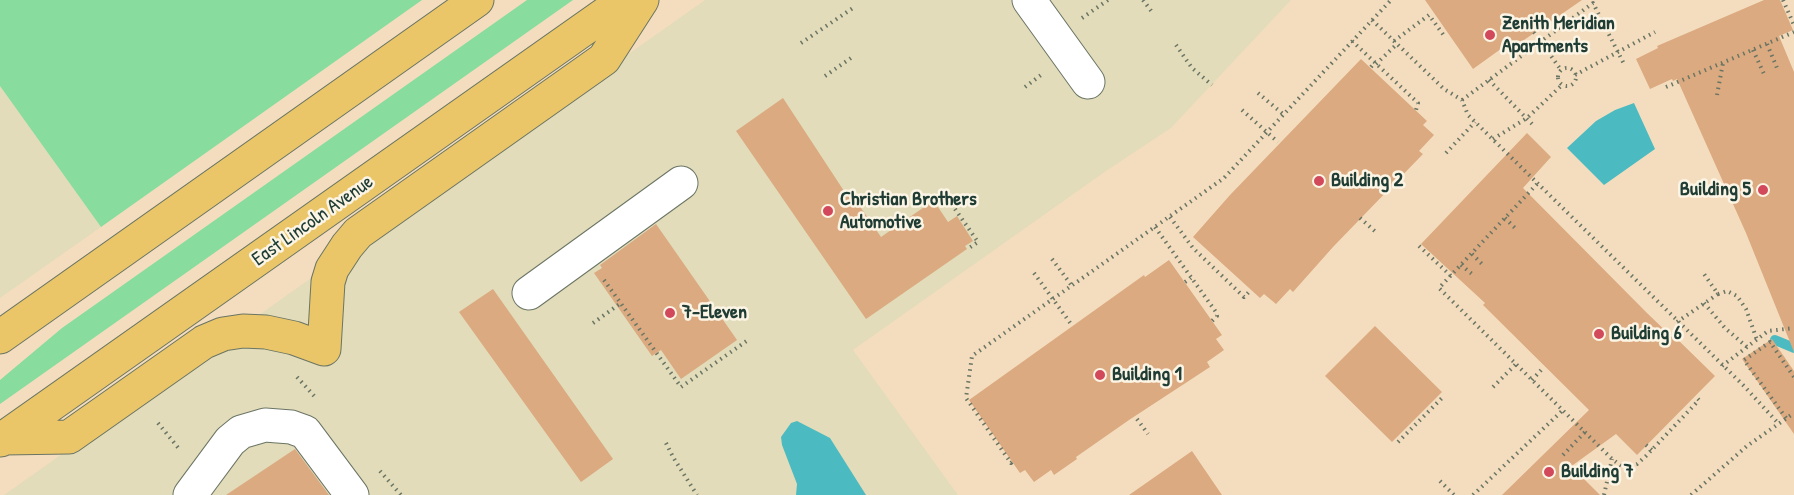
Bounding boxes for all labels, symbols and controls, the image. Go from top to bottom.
place label: Zenith Meridian Apartments [1502,12,1615,59]
marker: Zenith Meridian Apartments [1483,28,1497,42]
place label: Building 2 [1331,169,1403,193]
street label: East Lincoln Avenue [248,170,378,272]
marker: Building 2 [1312,174,1326,188]
place label: Building 5 [1680,178,1751,202]
marker: Building 5 [1756,183,1770,197]
place label: Christian Brothers Automotive [840,188,977,235]
marker: Christian Brothers Automotive [821,204,835,218]
place label: 7-Eleven [682,301,747,325]
marker: 7-Eleven [663,306,677,320]
place label: Building 6 [1611,322,1682,346]
marker: Building 6 [1592,327,1606,341]
place label: Building 1 [1112,363,1182,387]
marker: Building 1 [1093,368,1107,382]
place label: Building 7 [1561,460,1634,484]
marker: Building 7 [1542,465,1556,479]

